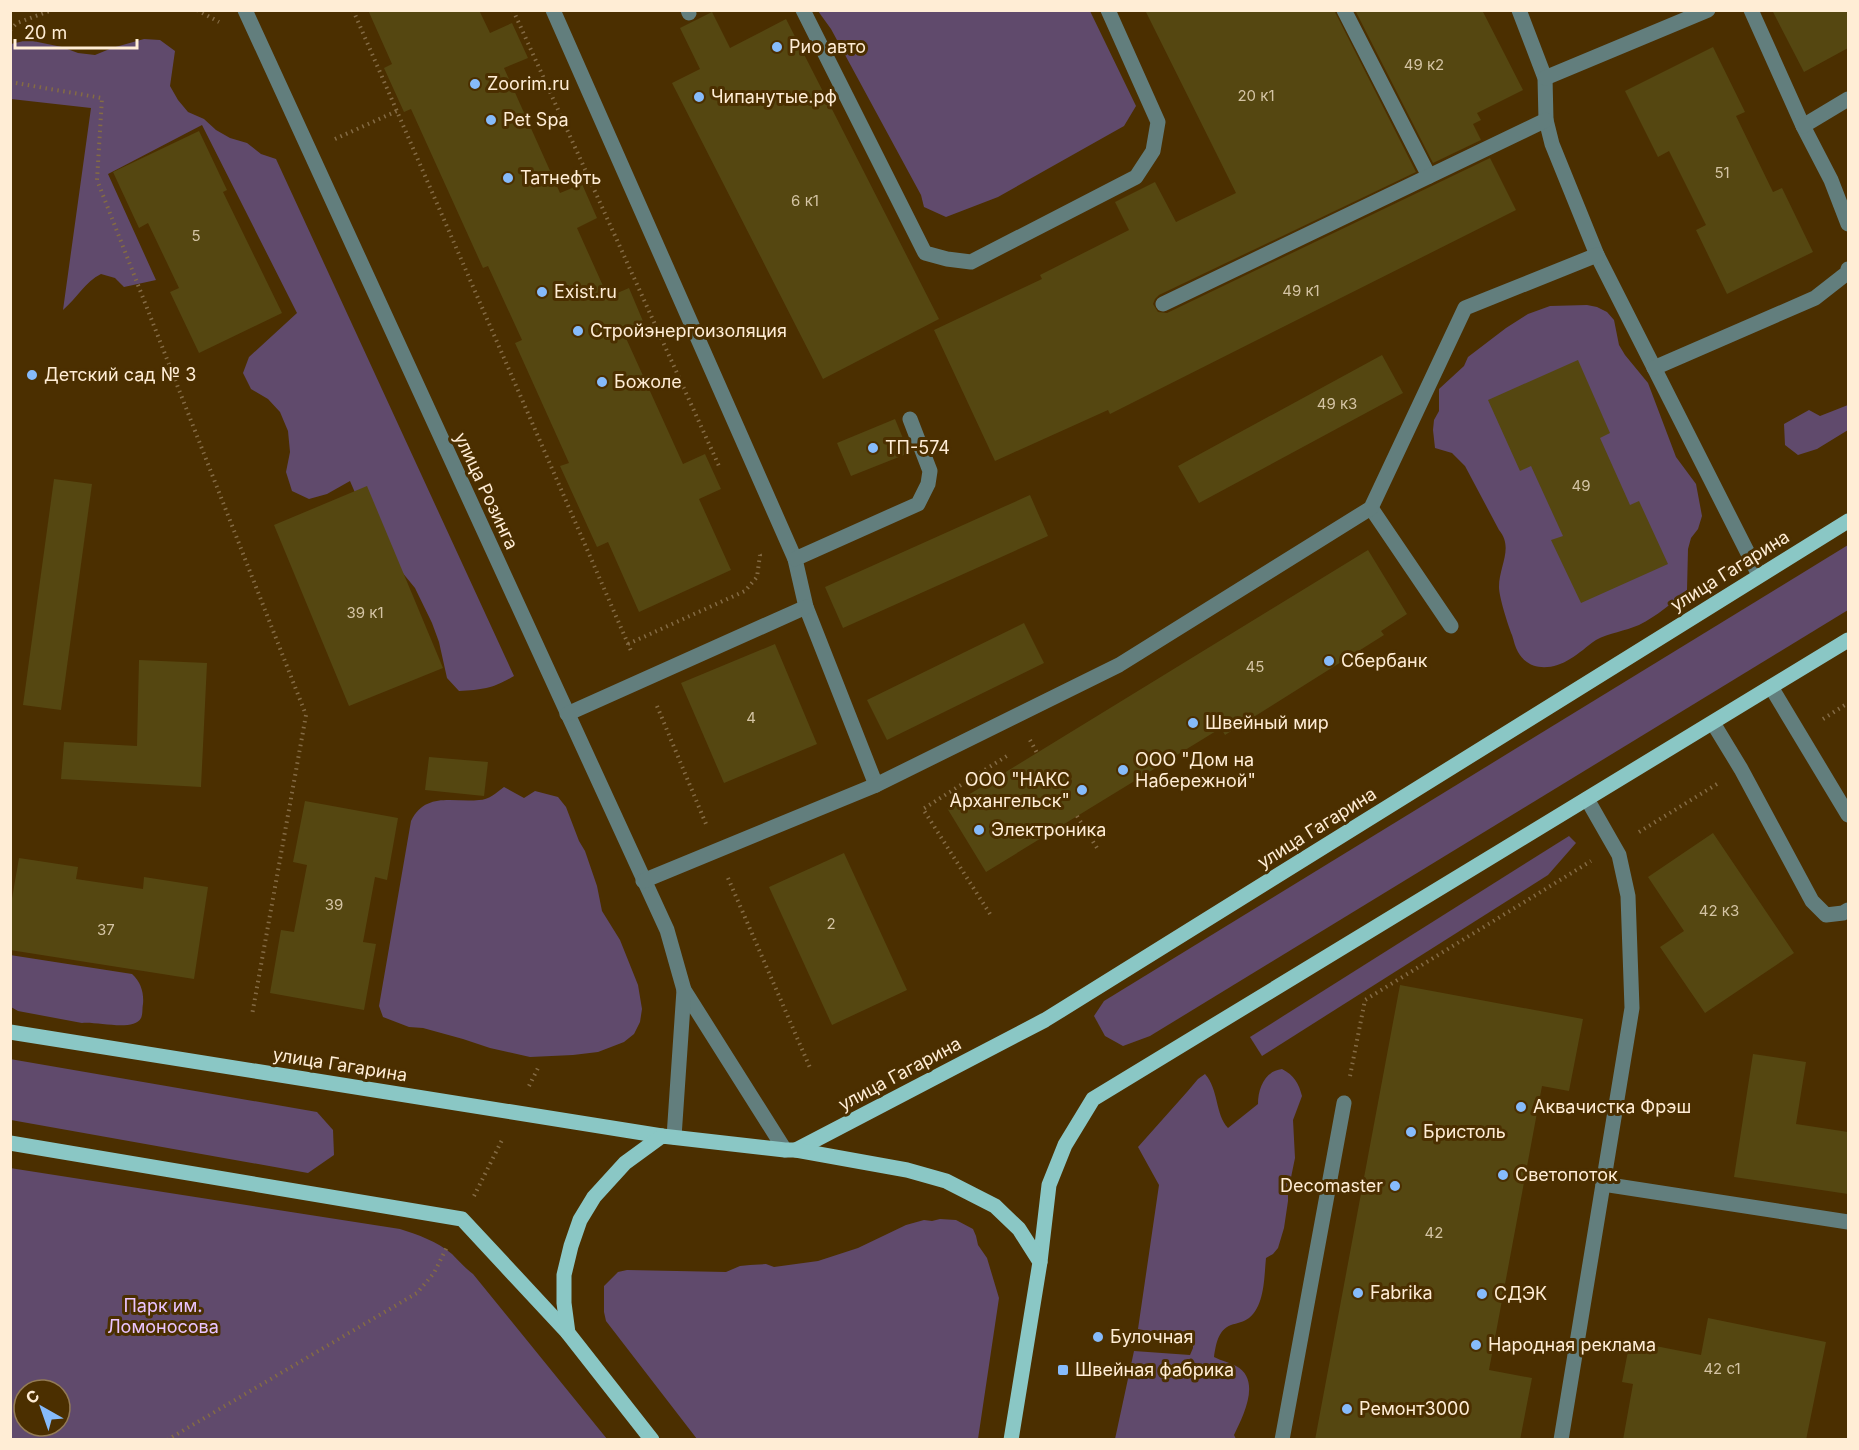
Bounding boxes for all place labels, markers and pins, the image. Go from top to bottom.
place label: Рио авто [789,36,866,57]
marker: Рио авто [770,40,784,54]
place label: Zoorim.ru [487,73,570,94]
marker: Zoorim.ru [468,77,482,91]
place label: Чипанутые.рф [711,86,837,107]
marker: Чипанутые.рф [692,90,706,104]
place label: Pet Spa [503,109,569,130]
marker: Pet Spa [484,113,498,127]
place label: Татнефть [520,167,601,188]
marker: Татнефть [501,171,515,185]
place label: Exist.ru [554,281,617,302]
marker: Exist.ru [535,285,549,299]
place label: Стройэнергоизоляция [590,320,787,341]
marker: Стройэнергоизоляция [571,324,585,338]
place label: Детский сад № 3 [44,364,197,385]
marker: Детский сад № 3 [25,368,39,382]
place label: Божоле [614,371,682,392]
marker: Божоле [595,375,609,389]
place label: ТП-574 [885,437,950,458]
marker: ТП-574 [866,441,880,455]
place label: Сбербанк [1341,650,1428,671]
marker: Сбербанк [1322,654,1336,668]
place label: Швейный мир [1205,712,1329,733]
marker: Швейный мир [1186,716,1200,730]
place label: ООО "Дом на Набережной" [1135,749,1256,791]
marker: ООО "Дом на Набережной" [1116,763,1130,777]
place label: ООО "НАКС Архангельск" [950,769,1070,811]
marker: ООО "НАКС Архангельск" [1075,783,1089,797]
place label: Электроника [991,819,1106,840]
marker: Электроника [972,823,986,837]
place label: Аквачистка Фрэш [1533,1096,1691,1117]
marker: Аквачистка Фрэш [1514,1100,1528,1114]
place label: Бристоль [1423,1121,1506,1142]
marker: Бристоль [1404,1125,1418,1139]
place label: Светопоток [1515,1164,1618,1185]
marker: Светопоток [1496,1168,1510,1182]
place label: Decomaster [1280,1175,1383,1196]
marker: Decomaster [1388,1179,1402,1193]
place label: Fabrika [1370,1282,1433,1303]
place label: СДЭК [1494,1283,1547,1304]
marker: Fabrika [1351,1286,1365,1300]
marker: СДЭК [1475,1287,1489,1301]
place label: Булочная [1110,1326,1193,1347]
marker: Булочная [1091,1330,1105,1344]
place label: Народная реклама [1488,1334,1656,1355]
marker: Народная реклама [1469,1338,1483,1352]
place label: Швейная фабрика [1075,1359,1234,1380]
marker: Швейная фабрика [1056,1363,1070,1377]
place label: Ремонт3000 [1359,1398,1470,1419]
marker: Ремонт3000 [1340,1402,1354,1416]

